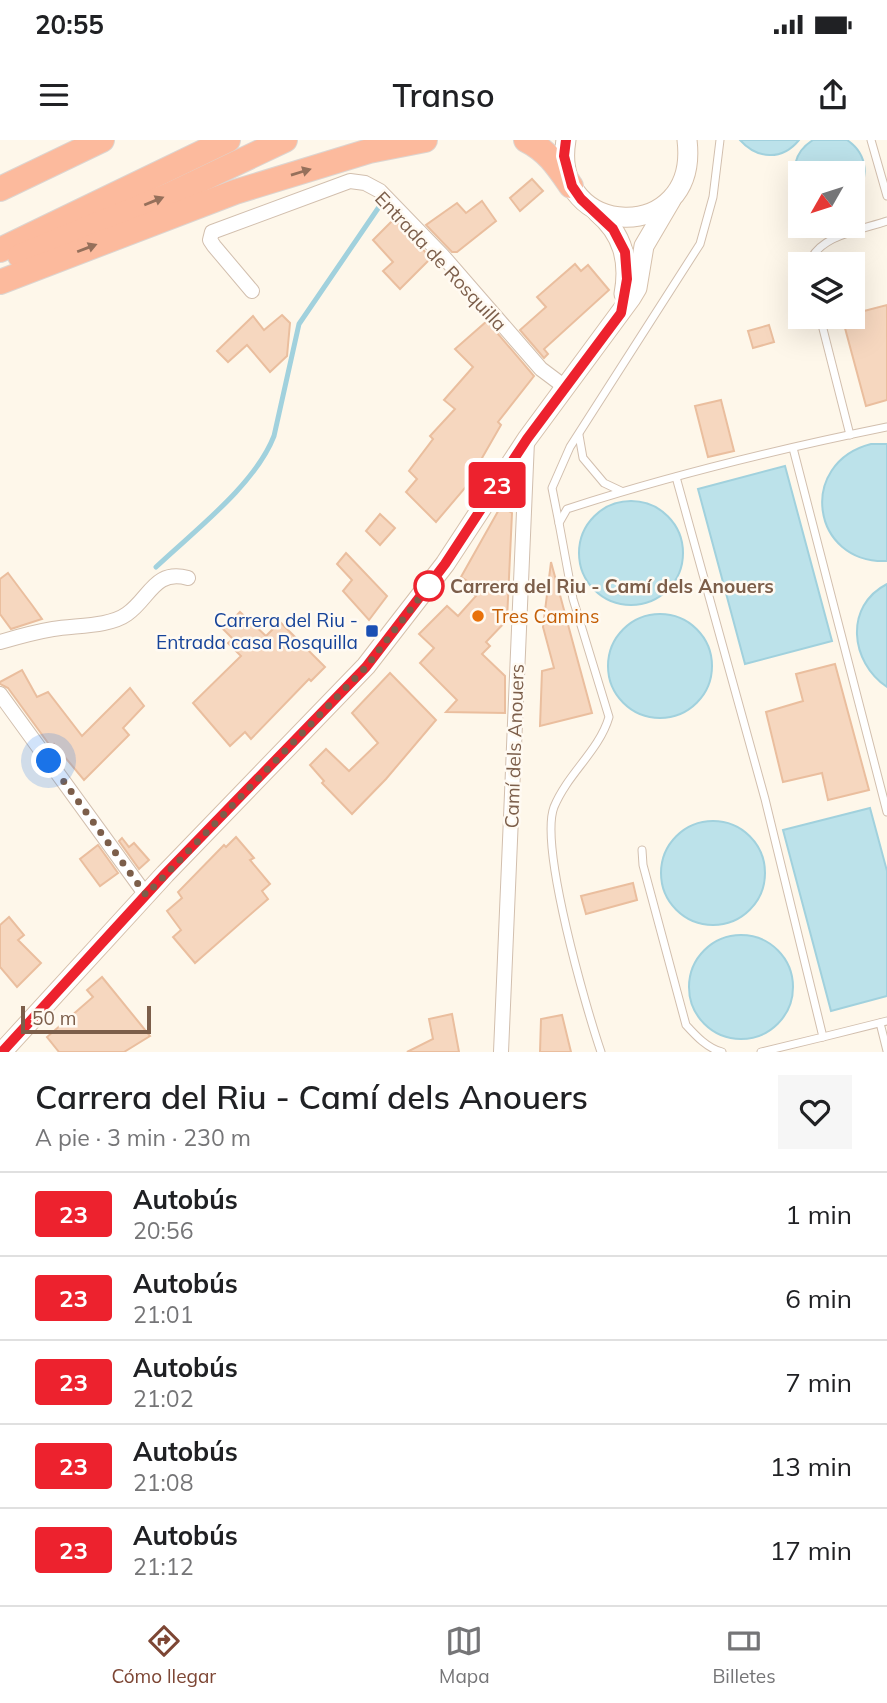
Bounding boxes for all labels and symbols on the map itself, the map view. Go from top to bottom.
north arrow [788,161,864,238]
one-way arrow [290,166,311,176]
street label: Entrada de Rosquilla [370,186,512,336]
one-way arrow [143,195,164,206]
one-way arrow [76,243,97,254]
line badge: 23 [466,462,528,508]
marker: Carrera del Riu - Camí dels Anouers [414,571,444,601]
place label: Carrera del Riu - Camí dels Anouers [450,574,774,598]
place label: Tres Camins [492,604,599,628]
place label: Carrera del Riu - Entrada casa Rosquilla [156,608,358,654]
marker: Tres Camins [470,608,486,624]
marker: Carrera del Riu - Entrada casa Rosquilla [364,623,380,639]
street label: Camí dels Anouers [499,663,529,829]
your location [31,743,66,778]
scale bar [21,1003,150,1035]

